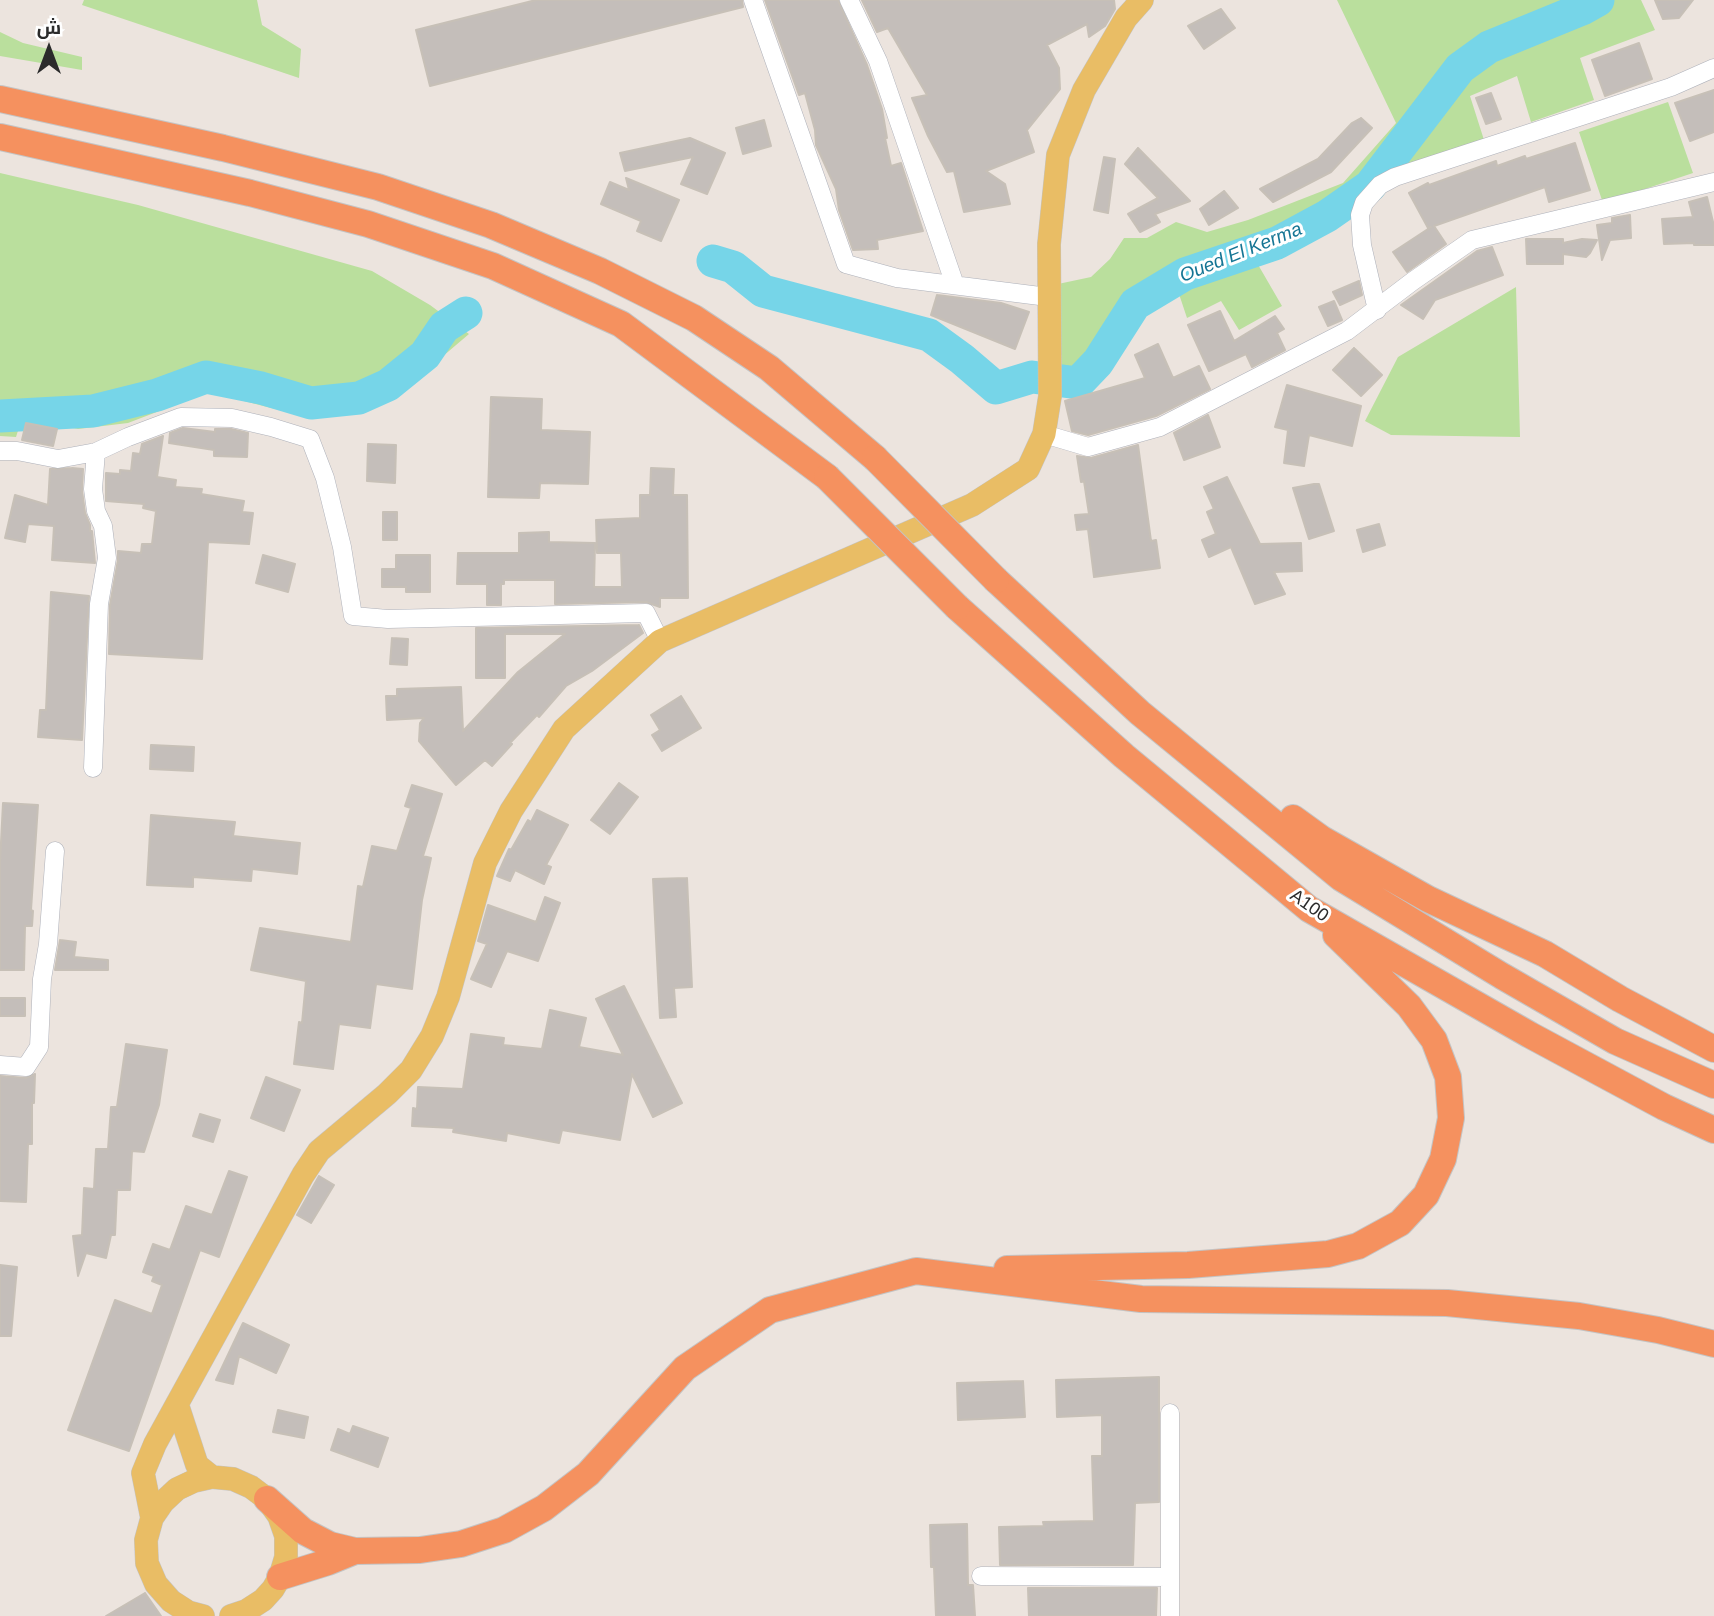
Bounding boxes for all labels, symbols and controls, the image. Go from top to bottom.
north arrow [14,14,84,84]
text: ش [37,17,61,38]
water label: Oued El Kerma [1177,218,1305,288]
street label: A100 [1286,885,1332,927]

